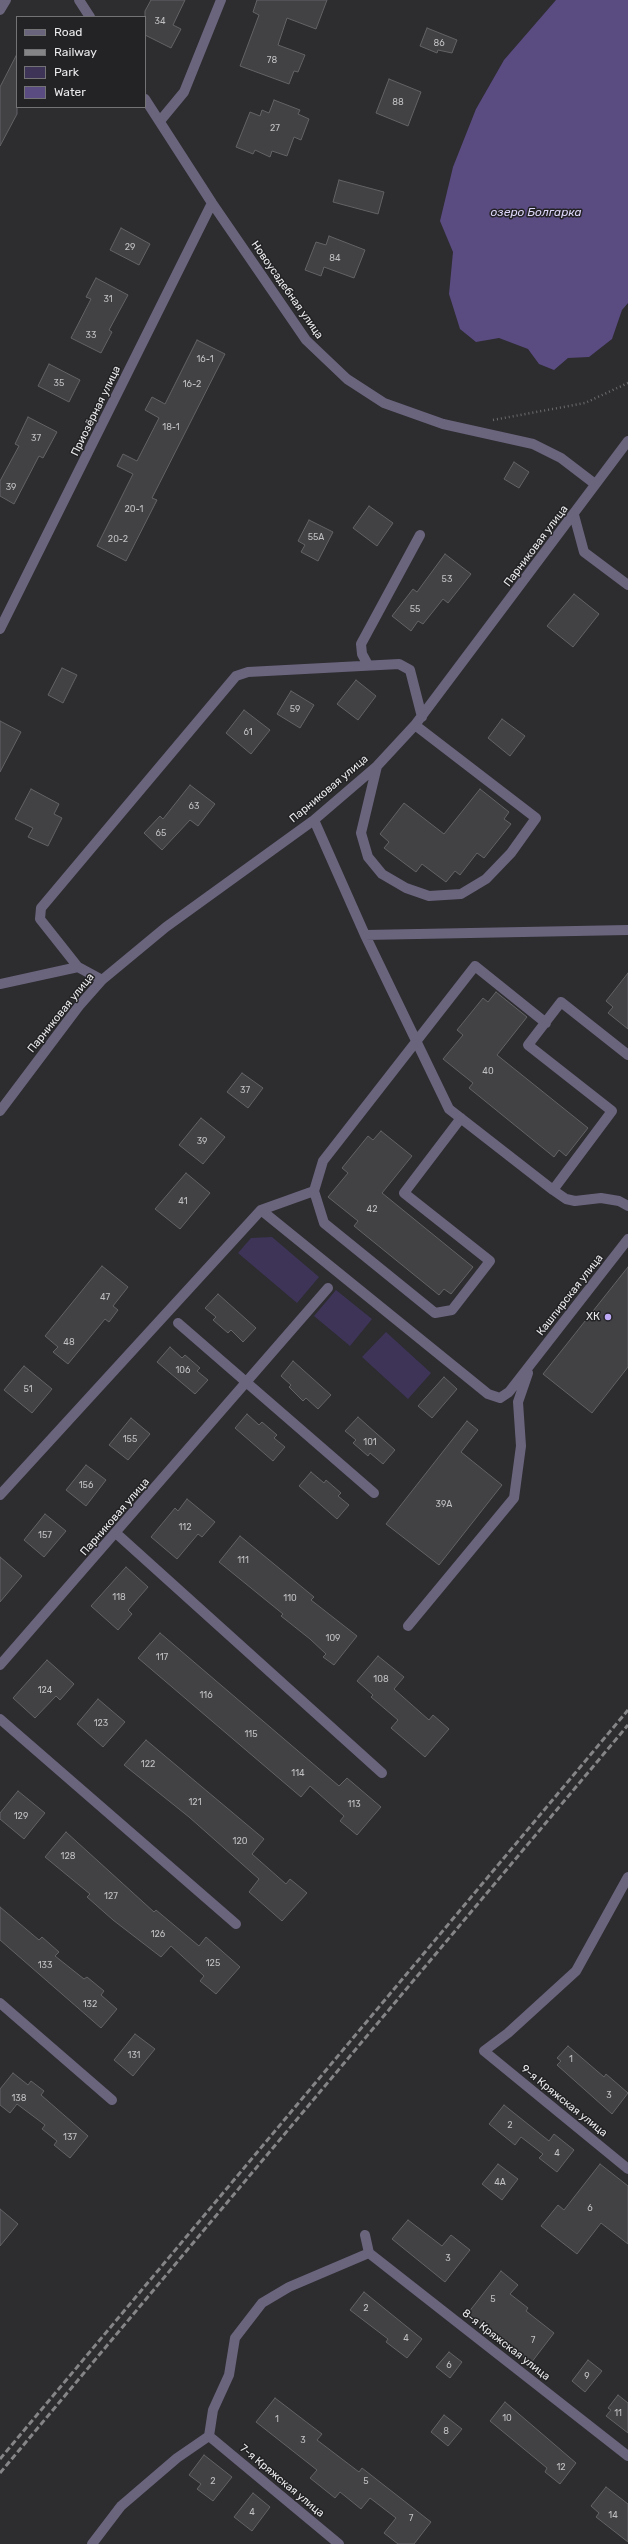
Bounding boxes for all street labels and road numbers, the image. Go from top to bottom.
street label: Новоусадебная улица [248,238,326,342]
street label: Приозёрная улица [68,364,124,458]
street label: Парниковая улица [501,503,571,589]
street label: Парниковая улица [287,752,371,826]
street label: Парниковая улица [25,971,97,1055]
street label: Кашпирская улица [534,1252,606,1338]
street label: Парниковая улица [78,1476,152,1558]
street label: 9-я Кряжская улица [518,2062,610,2140]
street label: 8-я Кряжская улица [459,2307,553,2383]
street label: 7-я Кряжская улица [237,2442,327,2520]

